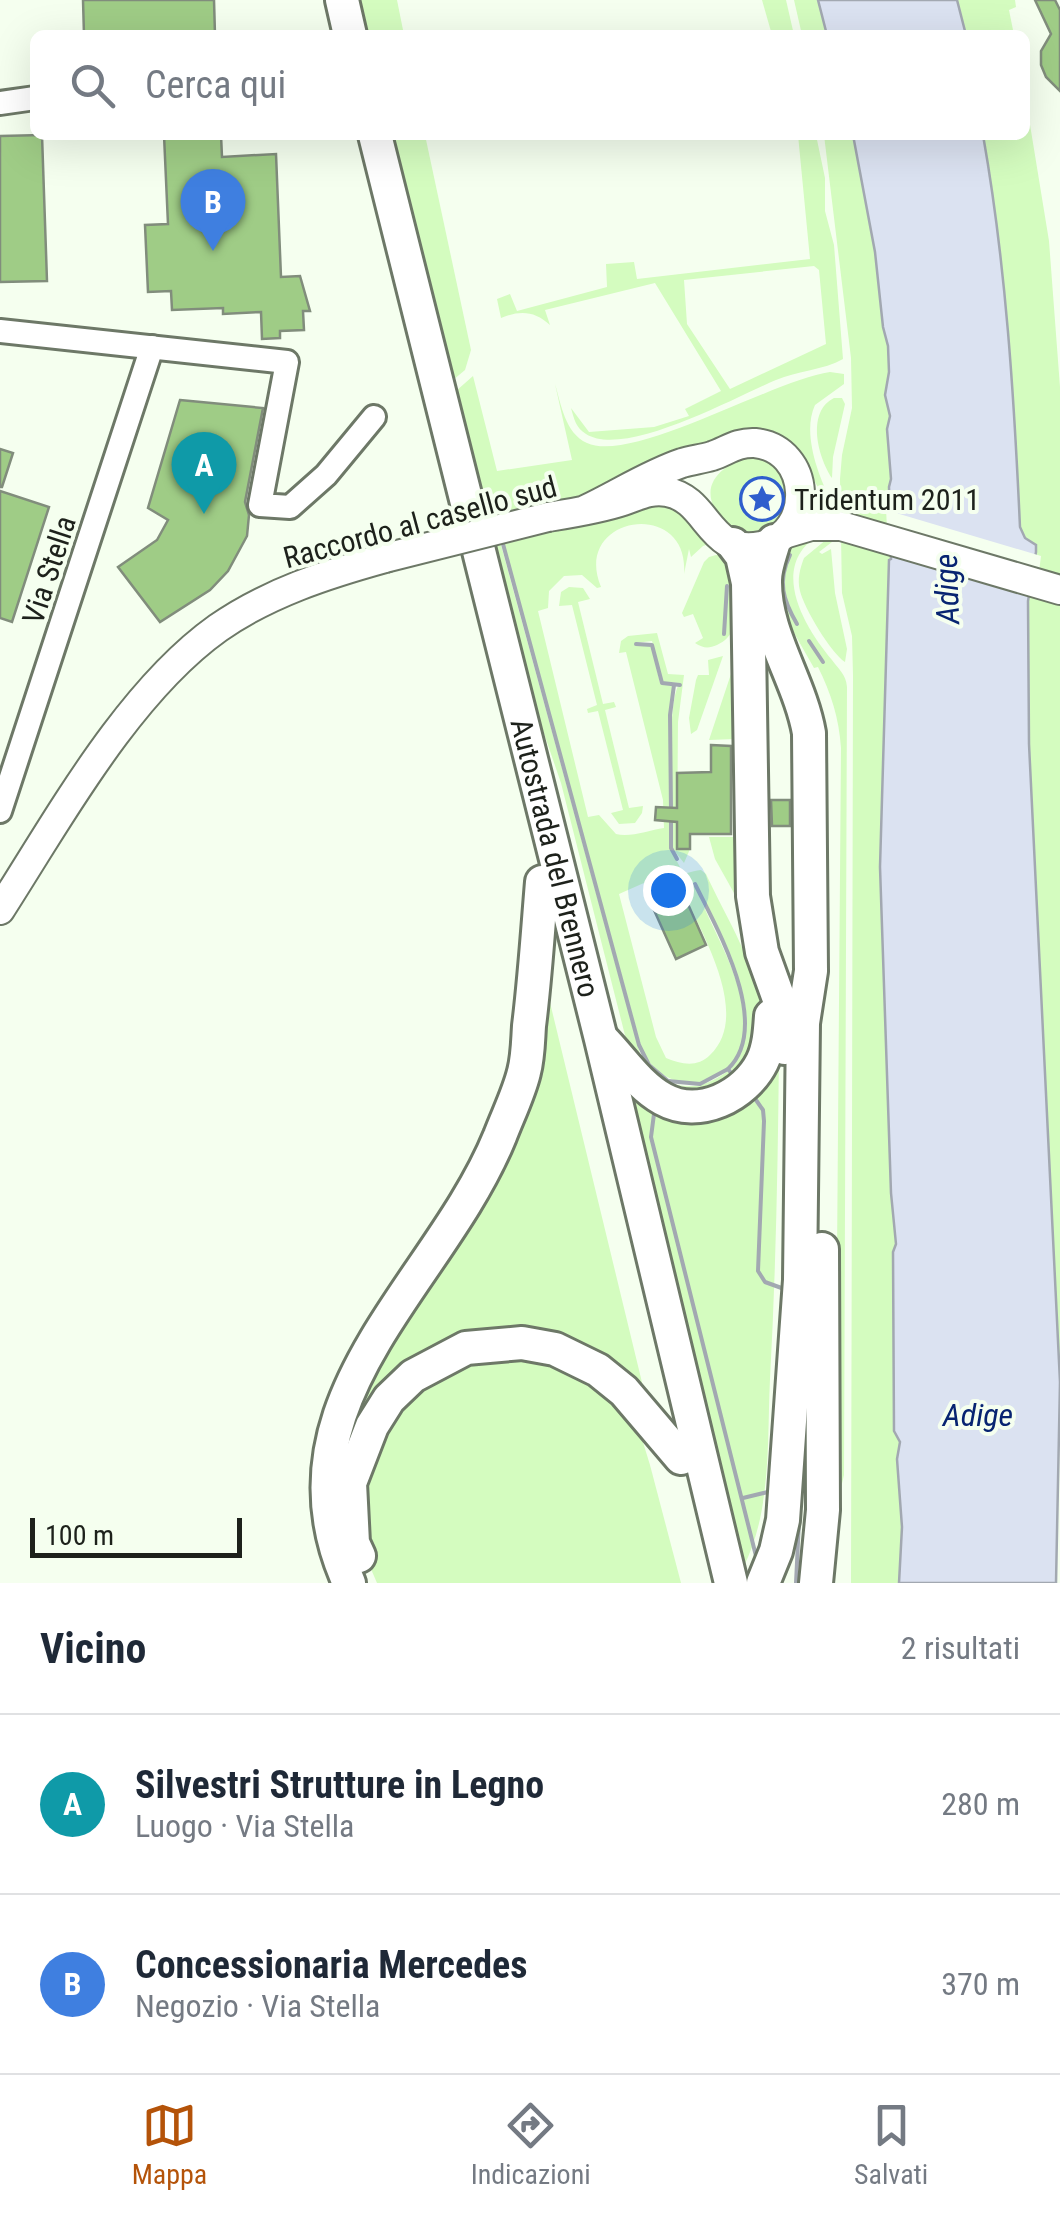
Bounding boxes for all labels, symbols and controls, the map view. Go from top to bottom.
search box [30,30,1030,140]
icon: search [65,58,120,113]
text: Cerca qui [145,63,286,107]
pin: B [180,168,246,251]
pin: A [172,432,236,514]
street label: Raccordo al casello sud [279,469,561,575]
place icon: Tridentum 2011 [739,476,785,522]
place label: Tridentum 2011 [794,482,980,517]
street label: Via Stella [15,512,83,628]
water label: Adige [927,553,967,627]
street label: Autostrada del Brennero [504,715,607,1001]
your location [643,865,694,916]
water label: Adige [941,1396,1013,1434]
scale bar [30,1513,242,1558]
text: 100 m [45,1519,114,1552]
text: Vicino [40,1624,146,1673]
text: 2 risultati [901,1629,1020,1667]
text: Silvestri Strutture in Legno [135,1763,544,1807]
text: A [63,1785,82,1823]
text: 280 m [941,1785,1020,1823]
text: Luogo · Via Stella [135,1807,354,1845]
text: Concessionaria Mercedes [135,1943,528,1987]
text: B [64,1965,81,2003]
text: 370 m [941,1965,1020,2003]
text: Negozio · Via Stella [135,1987,380,2025]
tab: Mappa [132,2098,207,2191]
tab: Indicazioni [471,2098,591,2191]
tab: Salvati [854,2098,928,2191]

